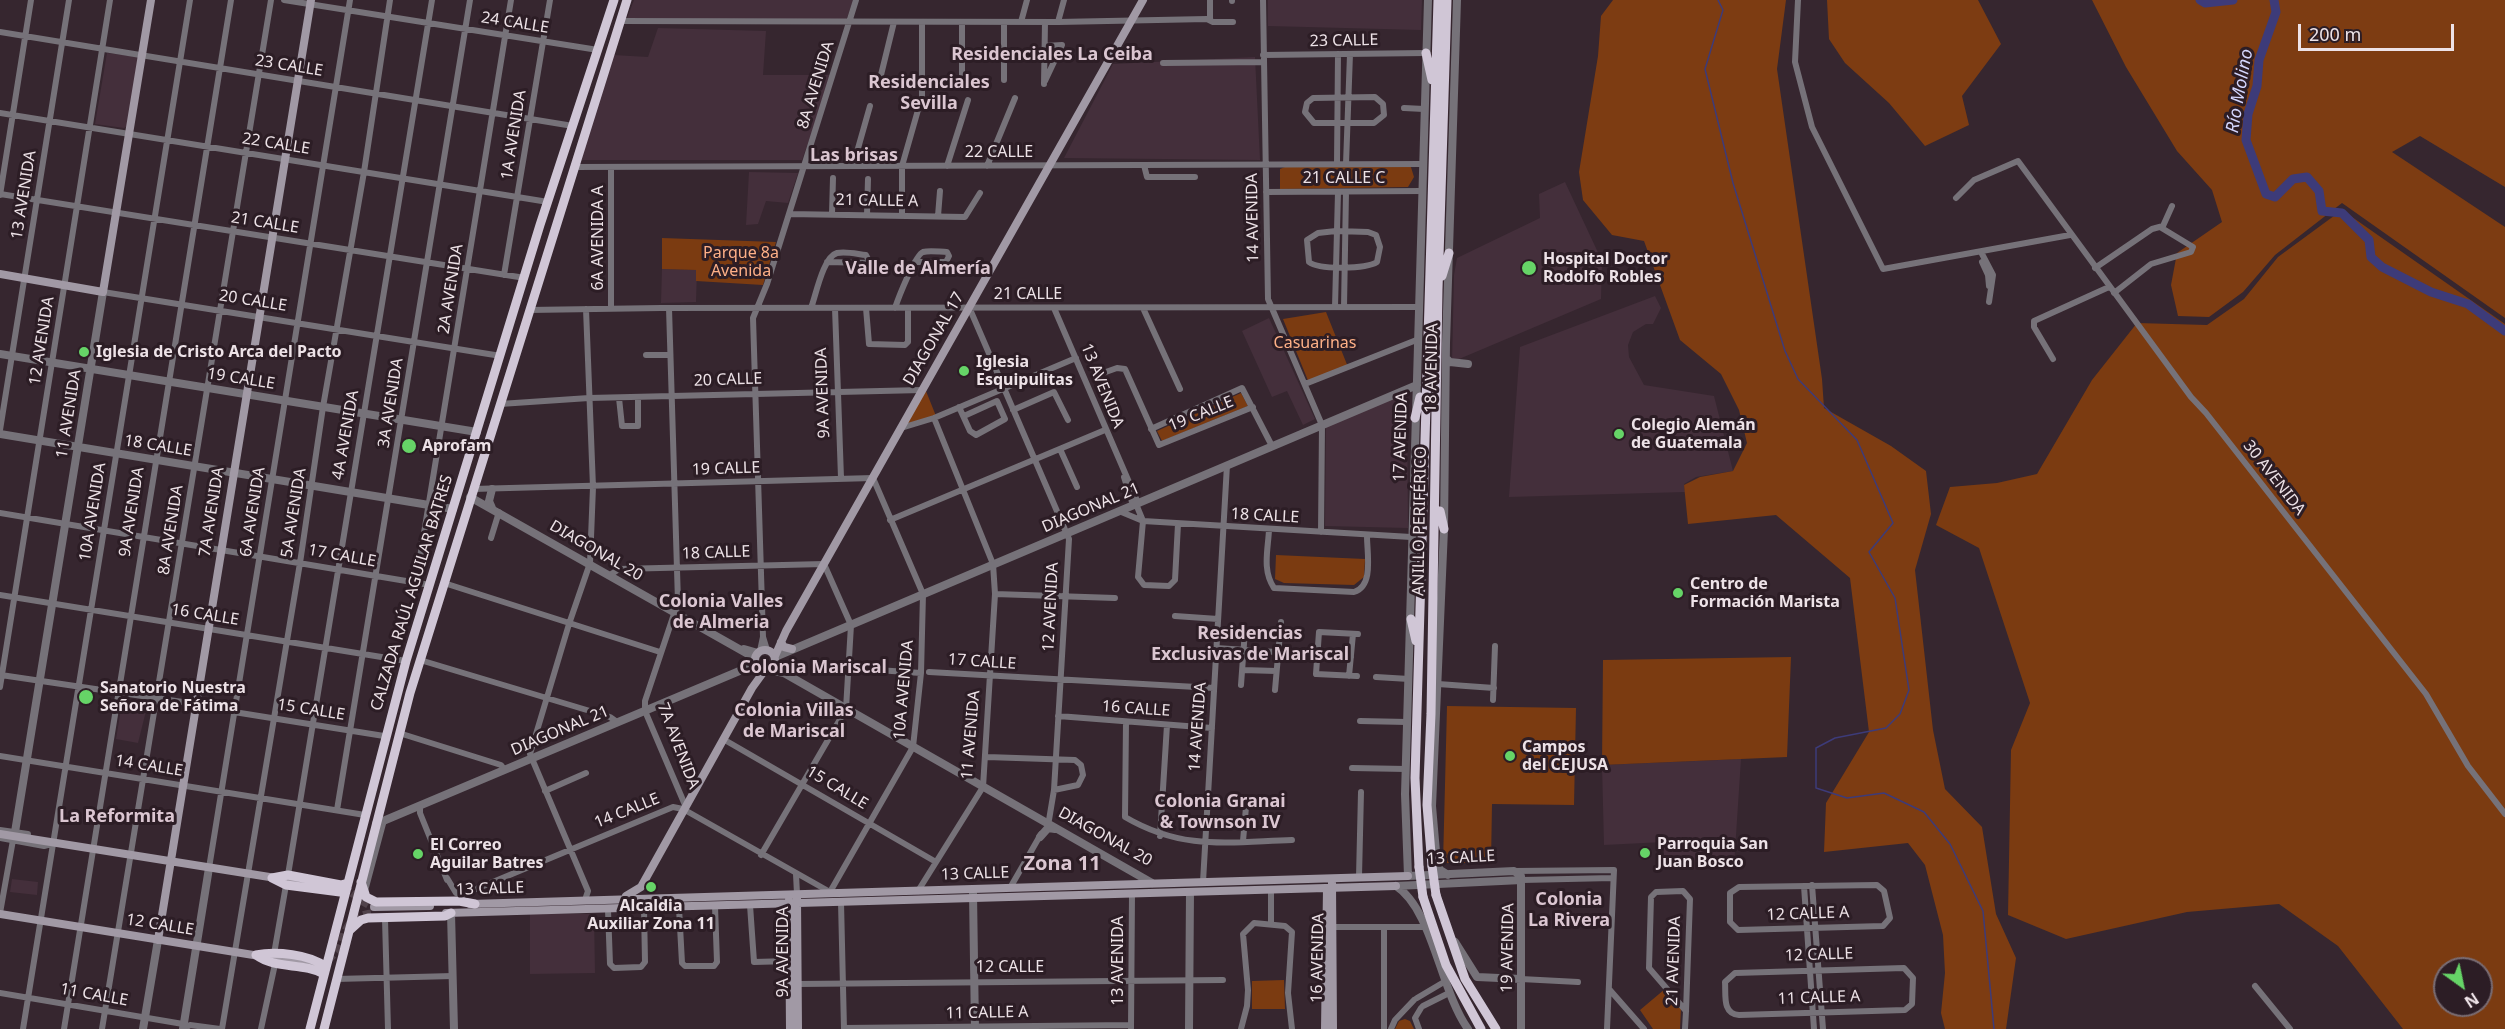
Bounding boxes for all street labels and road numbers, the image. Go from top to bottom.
street label: 24 CALLE [480,8,550,38]
street label: 23 CALLE [1310,31,1378,51]
street label: 8A AVENIDA [794,39,838,131]
street label: 23 CALLE [254,51,324,81]
street label: 1A AVENIDA [497,89,531,181]
street label: 22 CALLE [241,129,311,159]
street label: 22 CALLE [965,142,1033,162]
street label: 13 AVENIDA [8,149,40,241]
street label: 21 CALLE C [1303,168,1385,188]
street label: 14 AVENIDA [1243,173,1263,263]
street label: 6A AVENIDA A [588,185,608,291]
street label: 21 CALLE A [835,191,919,211]
street label: 21 CALLE [230,208,300,238]
street label: 2A AVENIDA [434,243,468,335]
street label: 21 CALLE [994,284,1062,304]
street label: 20 CALLE [218,286,288,316]
street label: DIAGONAL 17 [900,289,968,389]
street label: 12 AVENIDA [26,295,58,387]
street label: 18 AVENIDA [1422,323,1442,413]
street label: 13 AVENIDA [1076,341,1128,431]
street label: 9A AVENIDA [812,347,834,439]
street label: 3A AVENIDA [374,357,408,449]
street label: 19 CALLE [206,364,276,394]
street label: 11 AVENIDA [53,368,85,460]
street label: 20 CALLE [693,369,763,391]
street label: 4A AVENIDA [329,389,363,481]
street label: 19 CALLE [1166,392,1236,436]
street label: 17 AVENIDA [1390,392,1412,482]
street label: 18 CALLE [123,431,193,461]
street label: 30 AVENIDA [2239,437,2309,519]
street label: ANILLO PERIFÉRICO [1409,446,1431,596]
street label: 19 CALLE [691,458,761,480]
street label: 10A AVENIDA [76,461,110,563]
street label: 9A AVENIDA [115,466,149,558]
street label: 7A AVENIDA [195,466,229,558]
street label: 6A AVENIDA [236,466,270,558]
street label: 5A AVENIDA [277,467,311,559]
street label: CALZADA RAÚL AGUILAR BATRES [367,473,457,713]
street label: DIAGONAL 21 [1039,479,1143,537]
street label: 8A AVENIDA [154,484,188,576]
street label: 18 CALLE [1230,505,1300,527]
street label: DIAGONAL 20 [546,517,646,585]
street label: 17 CALLE [307,541,377,571]
street label: 18 CALLE [681,542,751,564]
street label: 12 AVENIDA [1039,562,1063,652]
street label: 16 CALLE [170,600,240,630]
street label: 10A AVENIDA [890,639,918,741]
street label: 17 CALLE [947,650,1017,674]
street label: 14 AVENIDA [1185,682,1211,772]
street label: 11 AVENIDA [958,689,984,781]
street label: 15 CALLE [276,695,346,725]
street label: 16 CALLE [1101,697,1171,721]
street label: 7A AVENIDA [653,700,703,792]
street label: DIAGONAL 21 [508,702,612,760]
street label: 14 CALLE [114,751,184,781]
street label: 15 CALLE [803,762,871,814]
street label: 14 CALLE [592,789,662,833]
street label: DIAGONAL 20 [1055,803,1155,871]
street label: 13 CALLE [1426,847,1496,869]
street label: 13 CALLE [940,863,1010,885]
street label: 13 CALLE [455,878,525,900]
street label: 19 AVENIDA [1498,903,1518,993]
street label: 12 CALLE A [1766,903,1850,925]
street label: 9A AVENIDA [773,907,793,997]
street label: 12 CALLE [125,910,195,940]
street label: 16 AVENIDA [1308,913,1328,1003]
street label: 13 AVENIDA [1108,916,1128,1006]
street label: 21 AVENIDA [1663,916,1685,1006]
street label: 12 CALLE [1784,944,1854,966]
street label: 12 CALLE [976,957,1044,977]
street label: 11 CALLE [59,980,129,1010]
street label: 11 CALLE A [1777,987,1861,1009]
street label: 11 CALLE A [945,1003,1029,1023]

